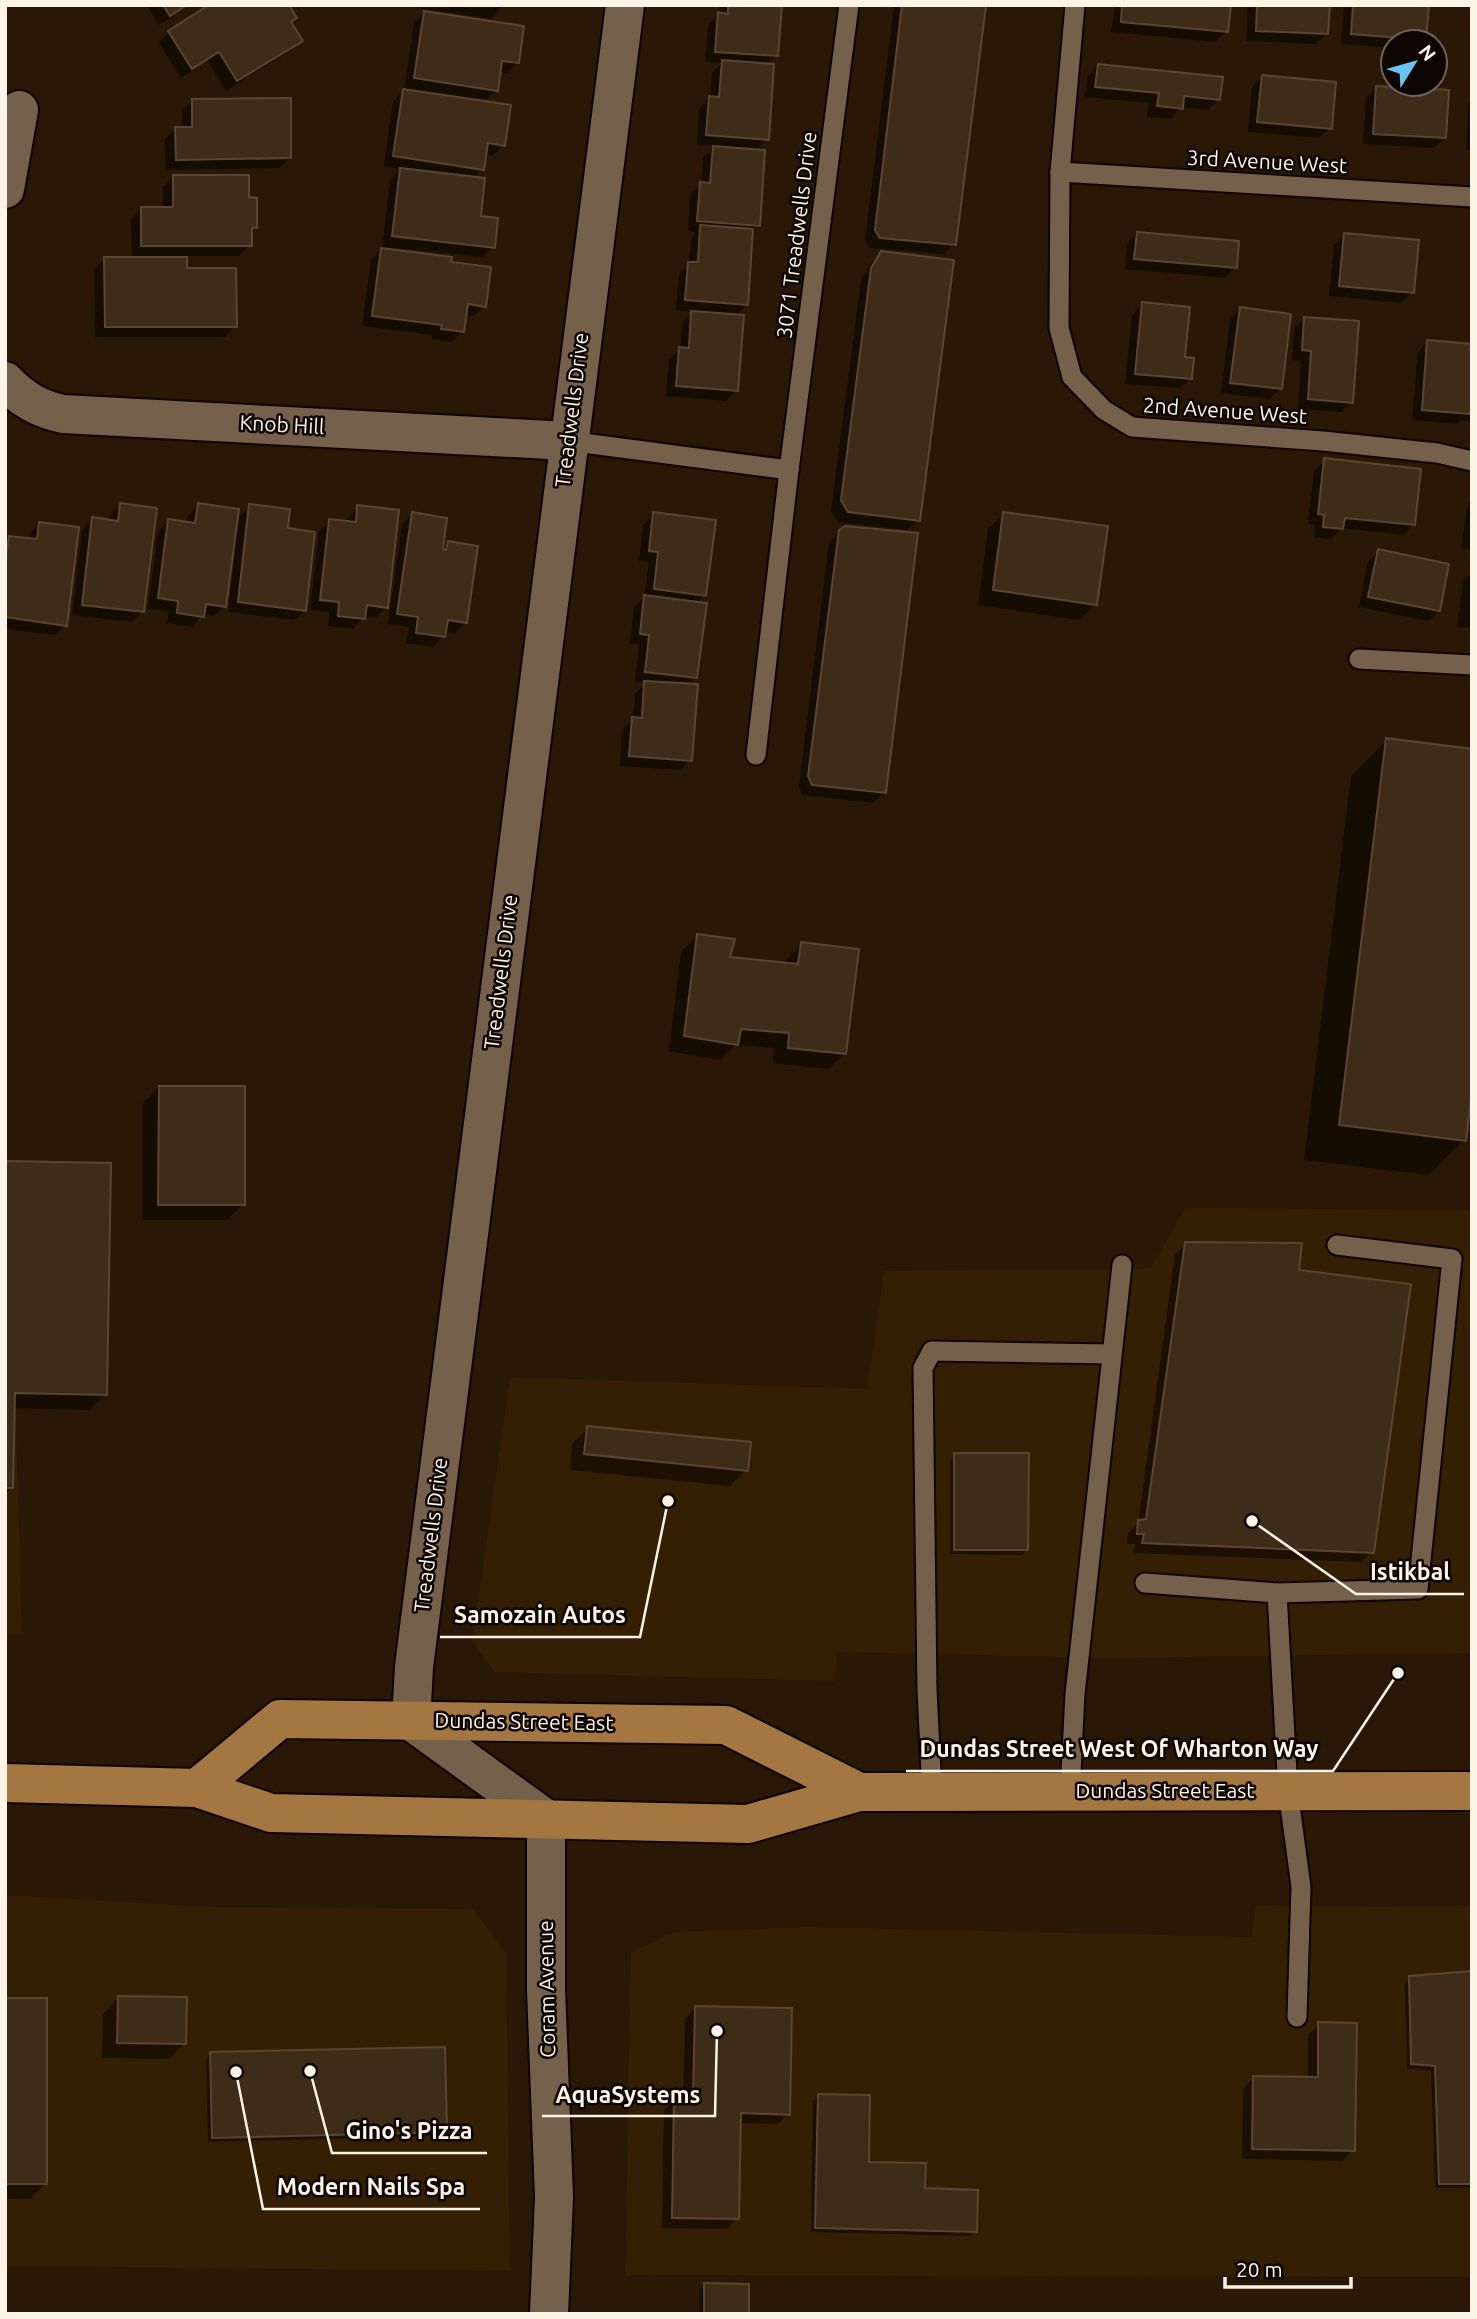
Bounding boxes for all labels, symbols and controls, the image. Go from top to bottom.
north arrow [1379,28,1449,98]
text: N [1415,40,1441,65]
street label: 3071 Treadwells Drive [771,130,821,340]
street label: 3rd Avenue West [1186,145,1348,177]
street label: Treadwells Drive [550,331,592,489]
street label: 2nd Avenue West [1142,392,1308,428]
street label: Knob Hill [239,410,325,438]
street label: Treadwells Drive [479,893,521,1051]
street label: Treadwells Drive [409,1456,451,1614]
callout: Istikbal [1356,1550,1464,1594]
text: Istikbal [1370,1559,1450,1584]
callout: Samozain Autos [440,1593,640,1637]
text: Samozain Autos [454,1602,626,1627]
street label: Dundas Street East [434,1707,614,1735]
callout: Dundas Street West Of Wharton Way [906,1727,1333,1771]
text: Dundas Street West Of Wharton Way [920,1736,1318,1761]
street label: Dundas Street East [1075,1778,1255,1802]
street label: Coram Avenue [533,1920,559,2058]
callout: AquaSystems [542,2072,715,2116]
text: AquaSystems [556,2082,700,2107]
callout: Gino's Pizza [332,2109,487,2153]
text: Gino's Pizza [346,2118,472,2143]
callout: Modern Nails Spa [263,2165,480,2209]
text: Modern Nails Spa [277,2174,465,2199]
scale bar [1225,2246,1351,2290]
text: 20 m [1236,2257,1283,2281]

